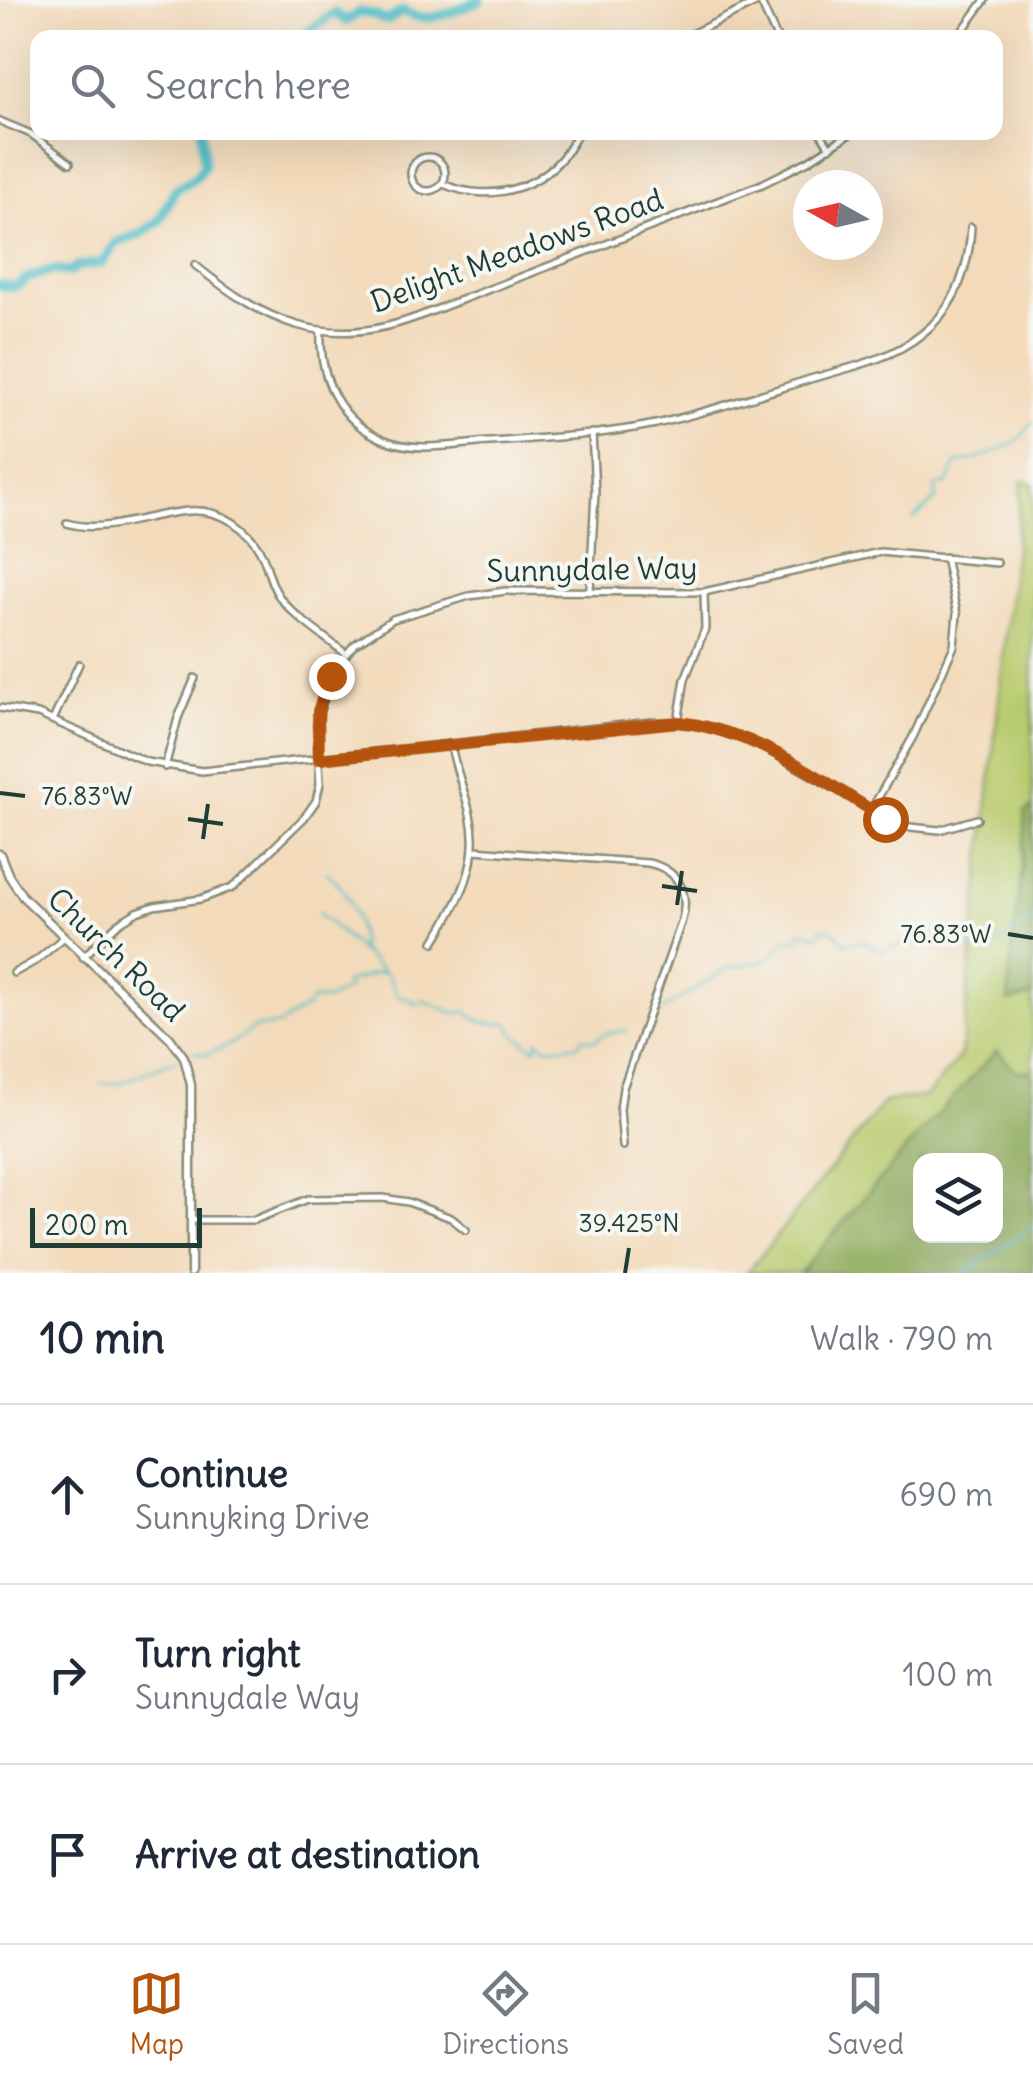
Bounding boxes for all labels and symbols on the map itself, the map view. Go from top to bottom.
north arrow [793,170,883,260]
street label: Delight Meadows Road [365,179,668,321]
street label: Sunnydale Way [486,548,698,590]
route end [309,654,355,700]
text: 76.83°W [41,780,133,812]
route start [863,797,909,843]
street label: Church Road [40,879,193,1029]
text: 76.83°W [900,918,992,950]
scale bar [30,1203,202,1248]
text: 39.425°N [579,1207,679,1239]

